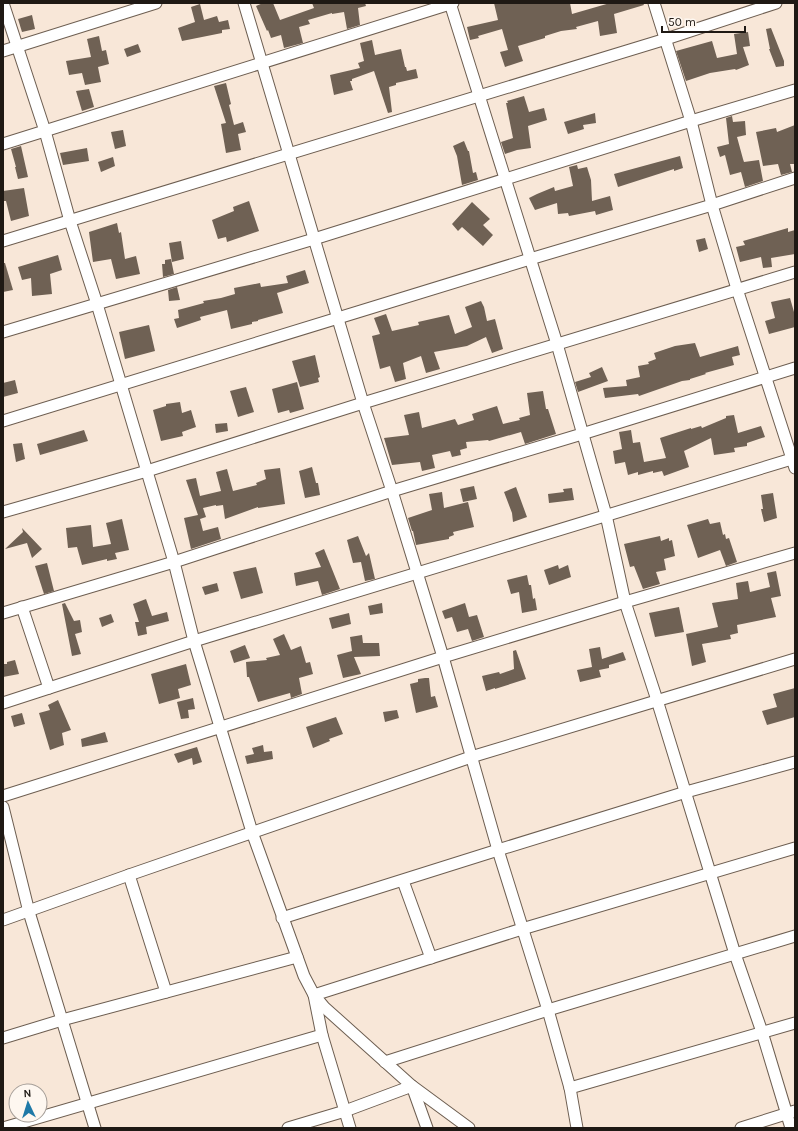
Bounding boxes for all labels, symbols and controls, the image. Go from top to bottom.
scale bar [662,8,745,34]
text: 50 m [668,15,696,29]
north arrow [8,1083,48,1123]
text: N [23,1087,32,1100]

